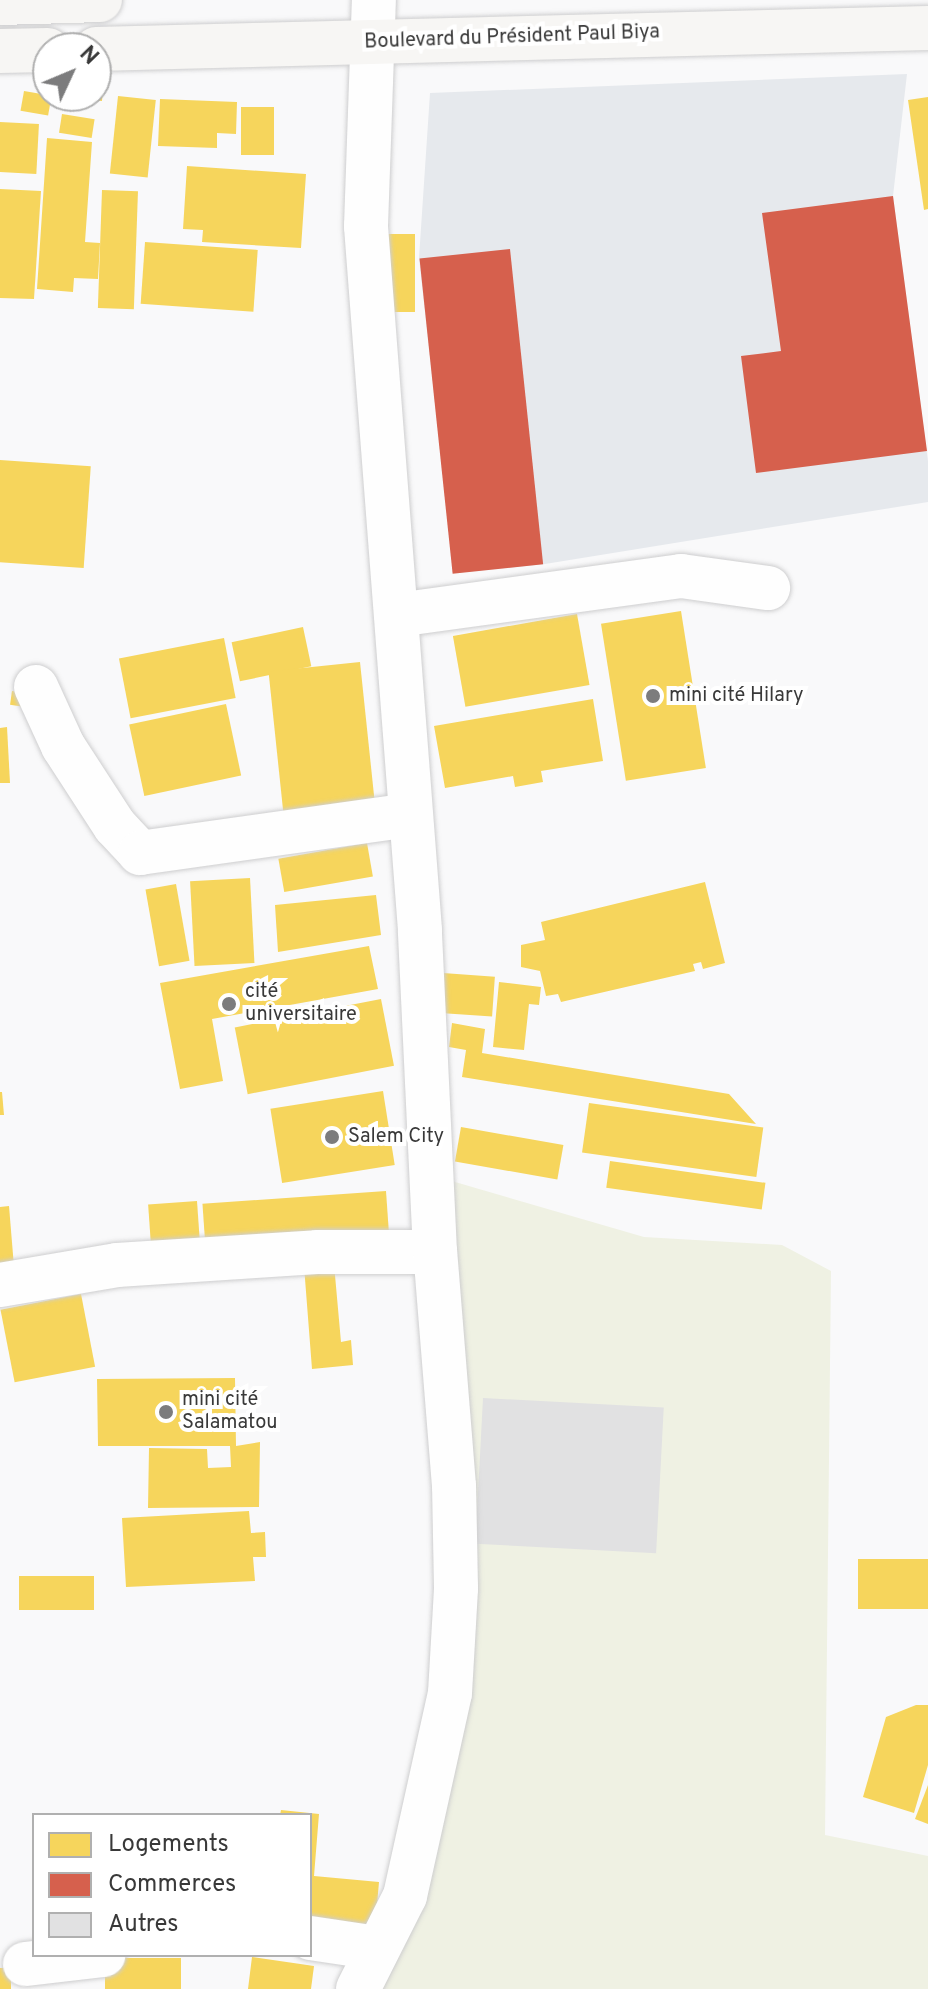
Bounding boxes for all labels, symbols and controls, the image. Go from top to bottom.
street label: Boulevard du Président Paul Biya [364,21,660,55]
north arrow [32,32,112,112]
text: N [73,41,103,71]
place label: mini cité Hilary [669,684,804,708]
marker: mini cité Hilary [644,687,662,705]
place label: cité universitaire [245,980,357,1027]
marker: cité universitaire [220,995,238,1013]
place label: Salem City [348,1125,444,1149]
marker: Salem City [323,1128,341,1146]
place label: mini cité Salamatou [182,1388,278,1435]
marker: mini cité Salamatou [157,1403,175,1421]
legend [32,1813,312,1957]
text: Logements [108,1830,229,1860]
text: Commerces [108,1870,236,1900]
text: Autres [108,1910,178,1940]

